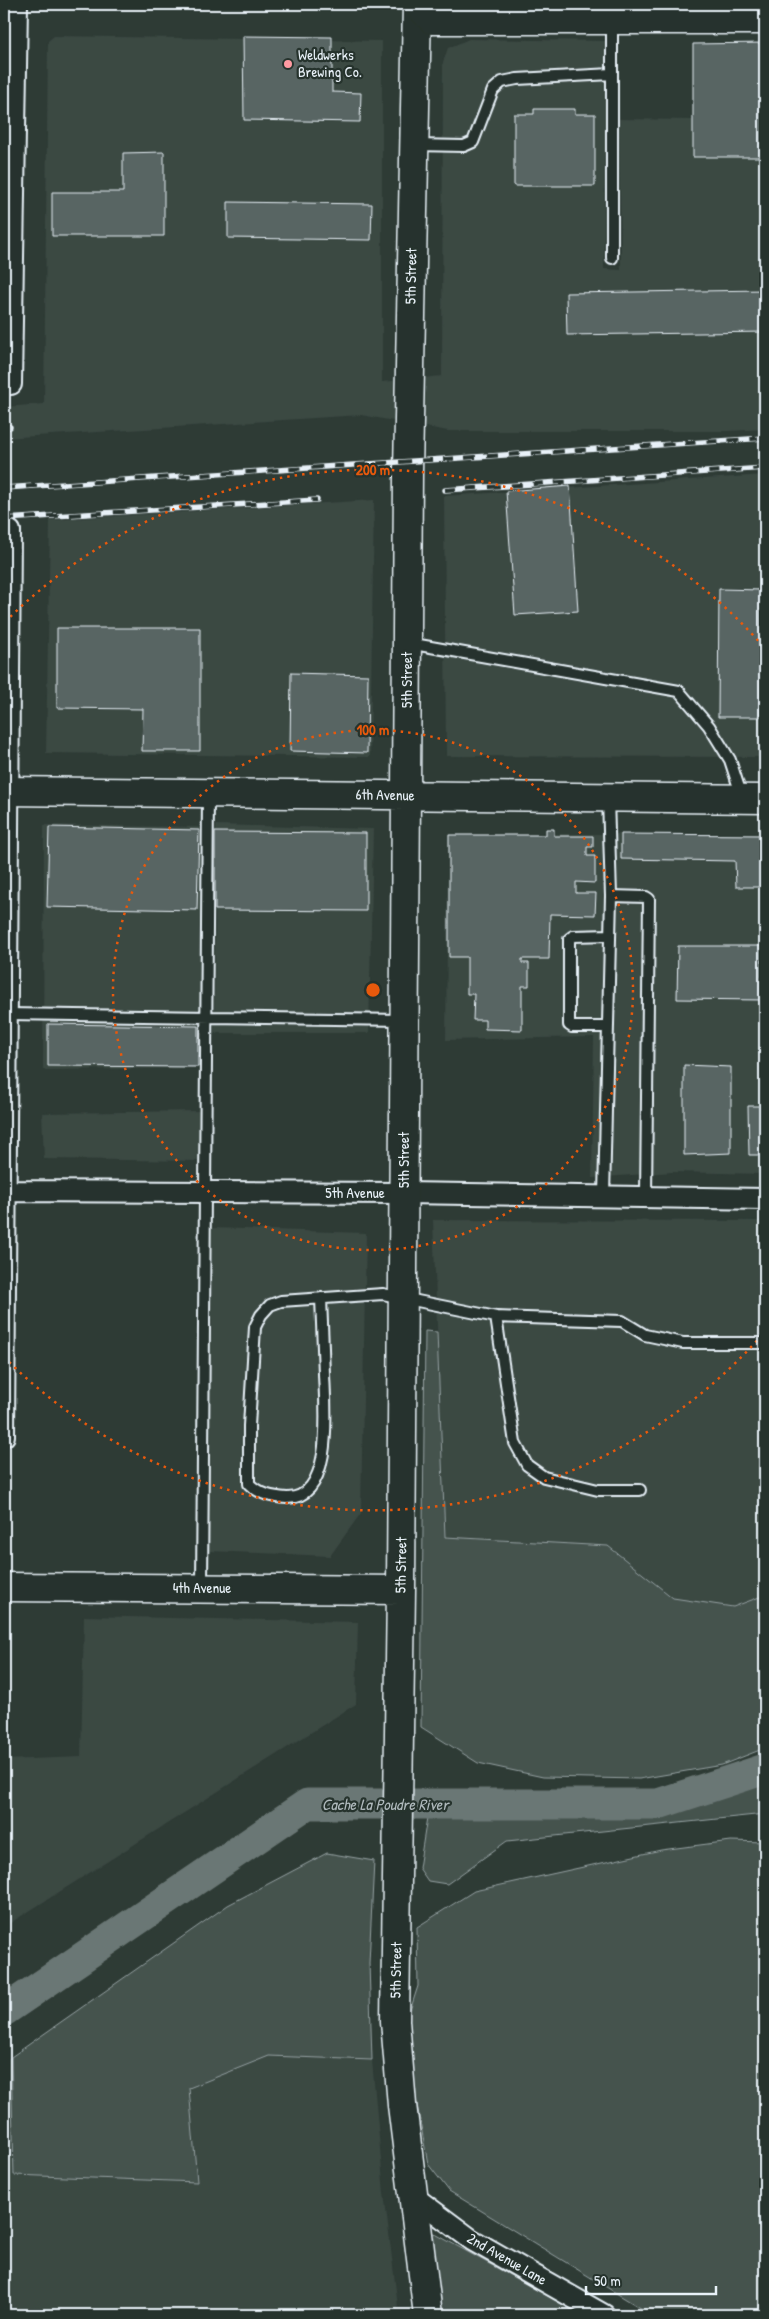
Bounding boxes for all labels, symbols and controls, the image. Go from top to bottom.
place label: Weldwerks Brewing Co. [298,44,362,82]
marker: Weldwerks Brewing Co. [282,58,294,70]
street label: 5th Street [400,247,422,304]
text: 200 m [356,459,390,480]
street label: 5th Street [396,651,417,708]
text: 100 m [357,719,389,740]
street label: 6th Avenue [355,783,415,806]
centre of rings [364,981,382,999]
street label: 5th Street [393,1131,414,1188]
street label: 5th Avenue [325,1182,385,1203]
street label: 5th Street [390,1536,412,1593]
street label: 4th Avenue [173,1577,231,1598]
water label: Cache La Poudre River [322,1793,450,1815]
street label: 5th Street [385,1941,407,1998]
street label: 2nd Avenue Lane [464,2227,551,2290]
scale bar [586,2264,716,2296]
text: 50 m [594,2270,621,2291]

